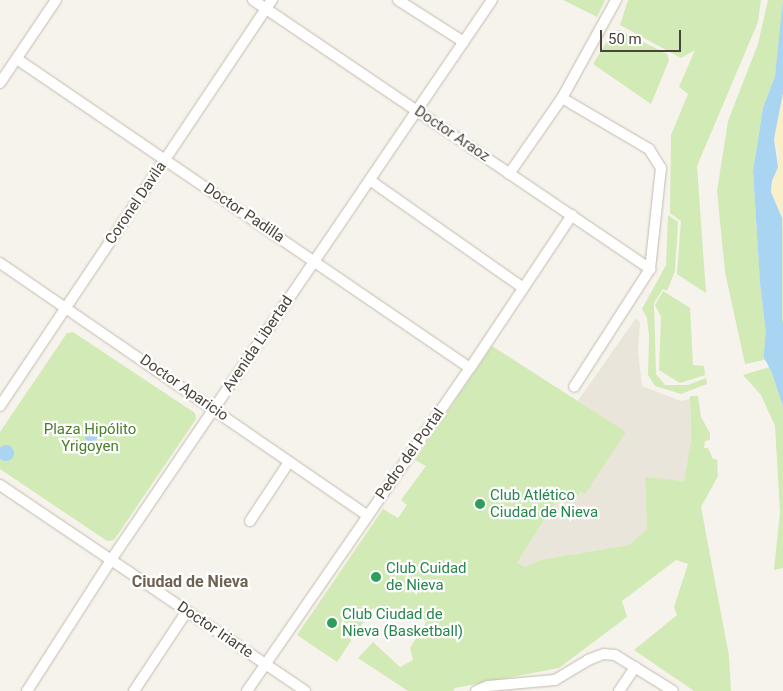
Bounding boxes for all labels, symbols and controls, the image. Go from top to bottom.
scale bar [603,20,684,52]
text: 50 m [608,30,642,48]
street label: Doctor Araoz [411,102,493,166]
street label: Coronel Davila [102,158,170,248]
street label: Doctor Padilla [200,179,288,247]
street label: Avenida Libertad [219,293,297,395]
street label: Doctor Aparicio [136,351,232,425]
street label: Pedro del Portal [372,405,448,503]
park label: Plaza Hipólito Yrigoyen [44,420,136,455]
place label: Club Atlético Ciudad de Nieva [490,486,598,521]
marker: Club Atlético Ciudad de Nieva [474,498,486,510]
place label: Club Cuidad de Nieva [386,559,467,594]
marker: Club Cuidad de Nieva [370,571,382,583]
district label: Ciudad de Nieva [132,572,248,592]
street label: Doctor Iriarte [174,598,256,662]
place label: Club Ciudad de Nieva (Basketball) [342,605,463,640]
marker: Club Ciudad de Nieva (Basketball) [326,617,338,629]

